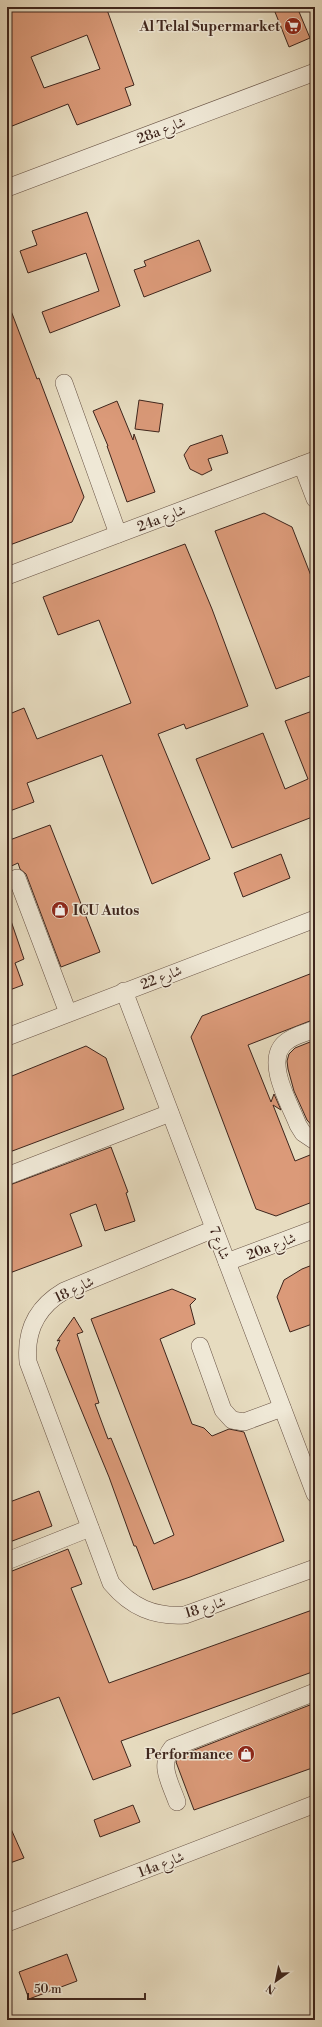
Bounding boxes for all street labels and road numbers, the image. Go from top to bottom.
street label: 28a شارع [134,113,189,150]
street label: 24a شارع [134,501,189,538]
street label: شارع 22 [138,962,185,996]
street label: شارع 7 [203,1224,234,1263]
street label: 20a شارع [244,1229,299,1266]
street label: شارع 18 [52,1273,98,1309]
street label: شارع 18 [183,1593,228,1625]
street label: 14a شارع [136,1848,188,1884]

